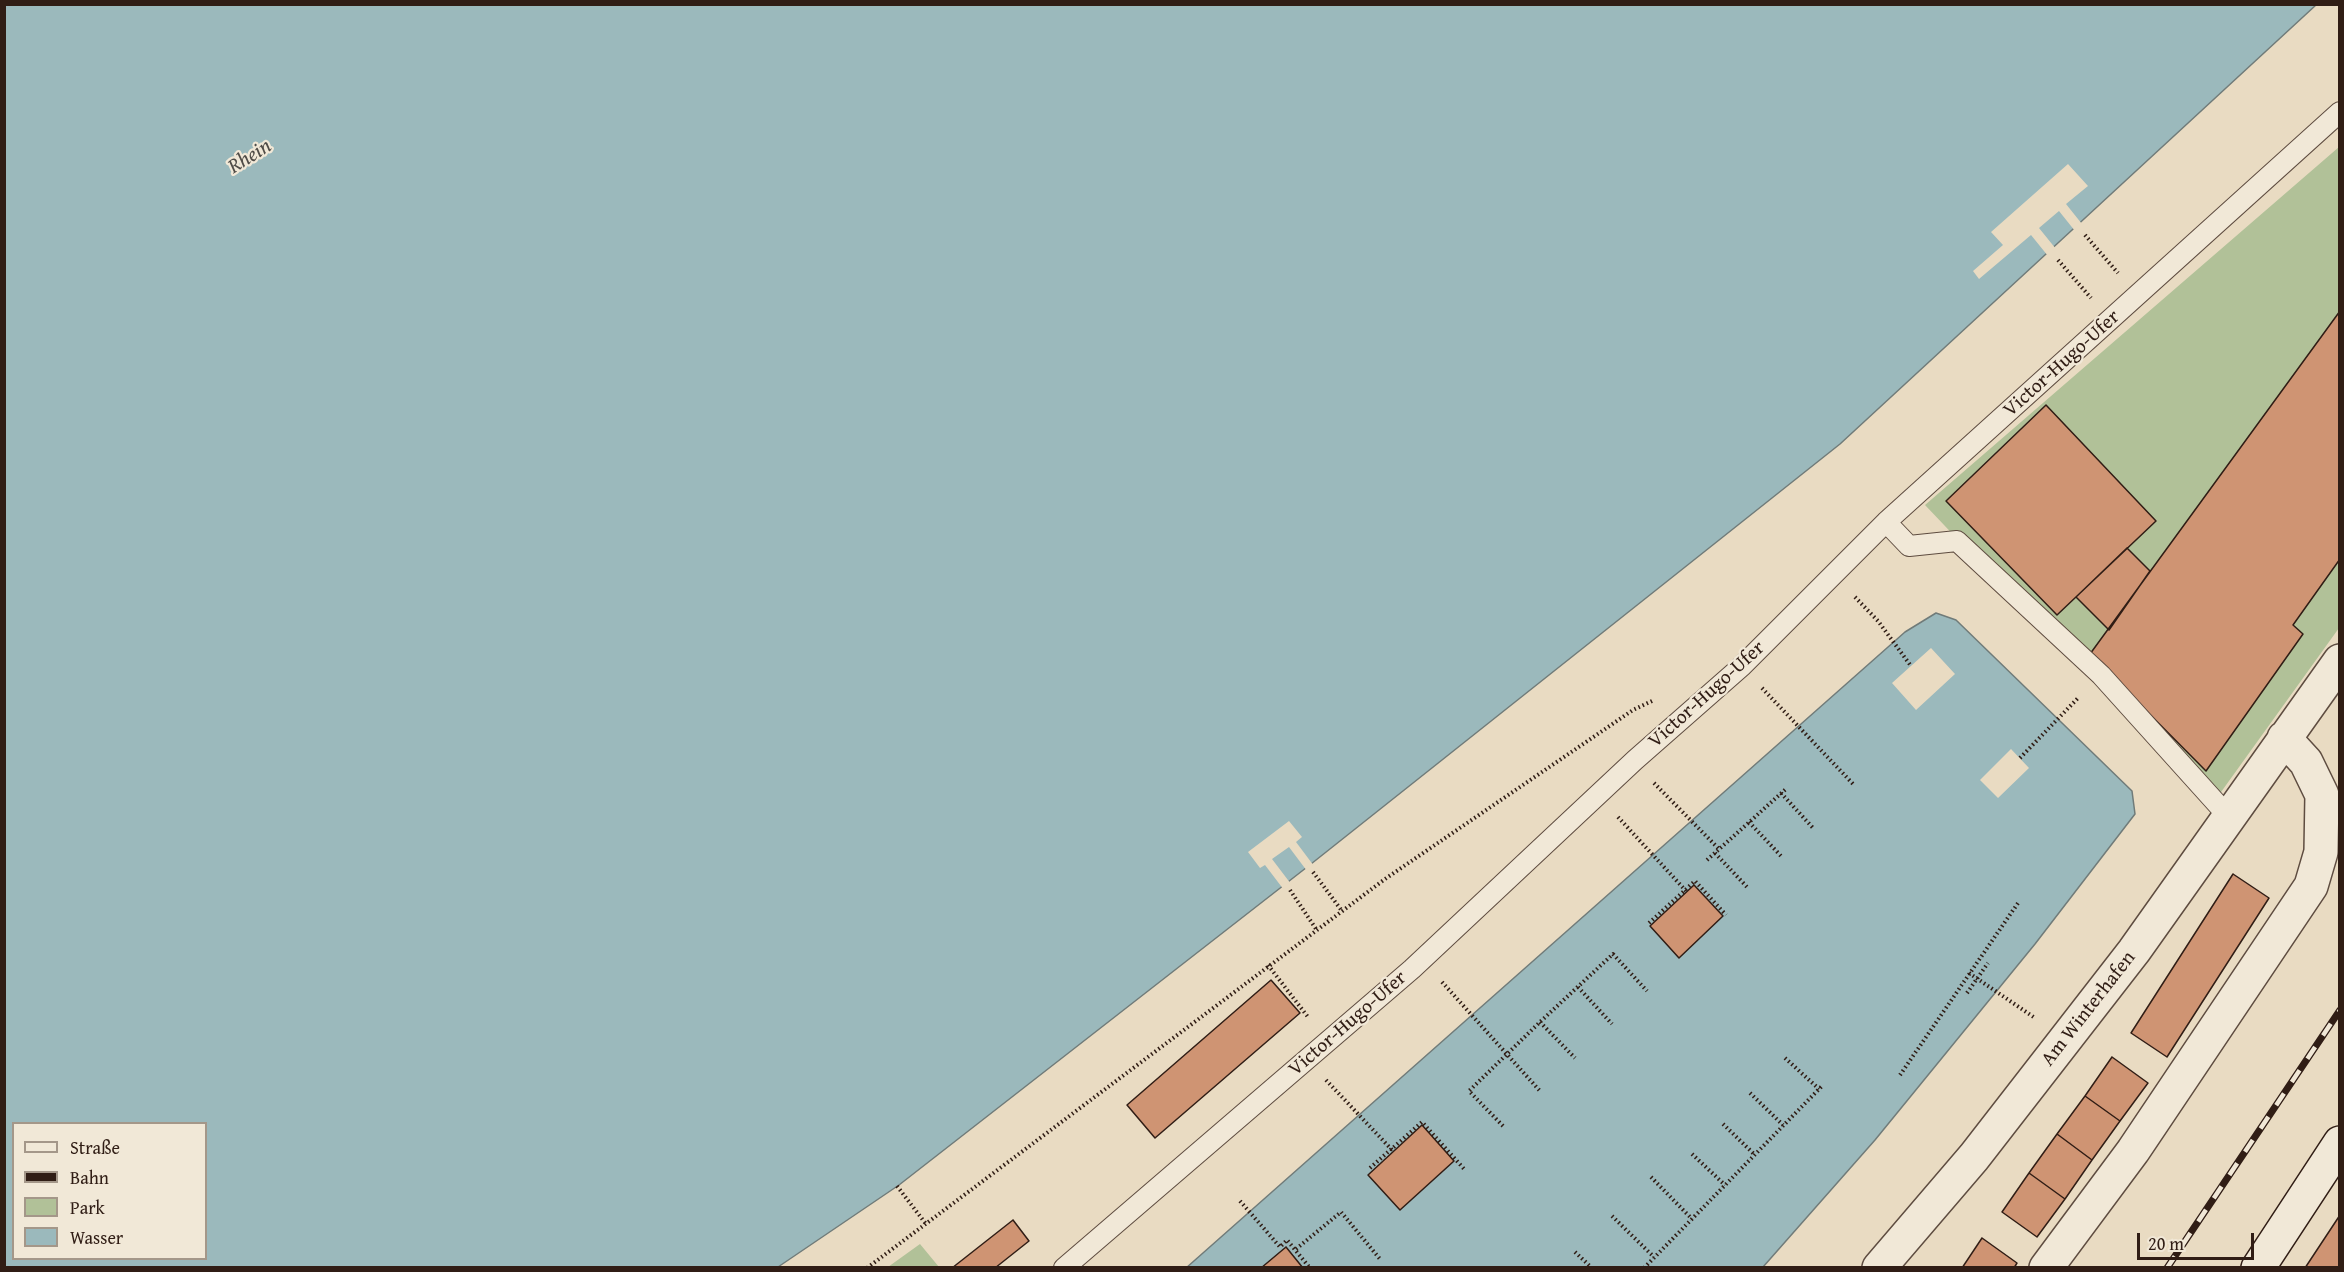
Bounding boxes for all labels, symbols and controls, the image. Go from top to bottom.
water label: Rhein [224,134,276,180]
street label: Victor-Hugo-Ufer [1999,305,2125,423]
street label: Victor-Hugo-Ufer [1644,636,1770,754]
street label: Am Winterhafen [2037,947,2141,1071]
street label: Victor-Hugo-Ufer [1284,966,1412,1082]
legend [12,1122,207,1260]
text: Straße [70,1134,120,1161]
text: Bahn [70,1164,109,1191]
text: Park [70,1194,105,1221]
scale bar [2140,1221,2257,1259]
text: Wasser [70,1224,123,1251]
text: 20 m [2148,1230,2184,1257]

